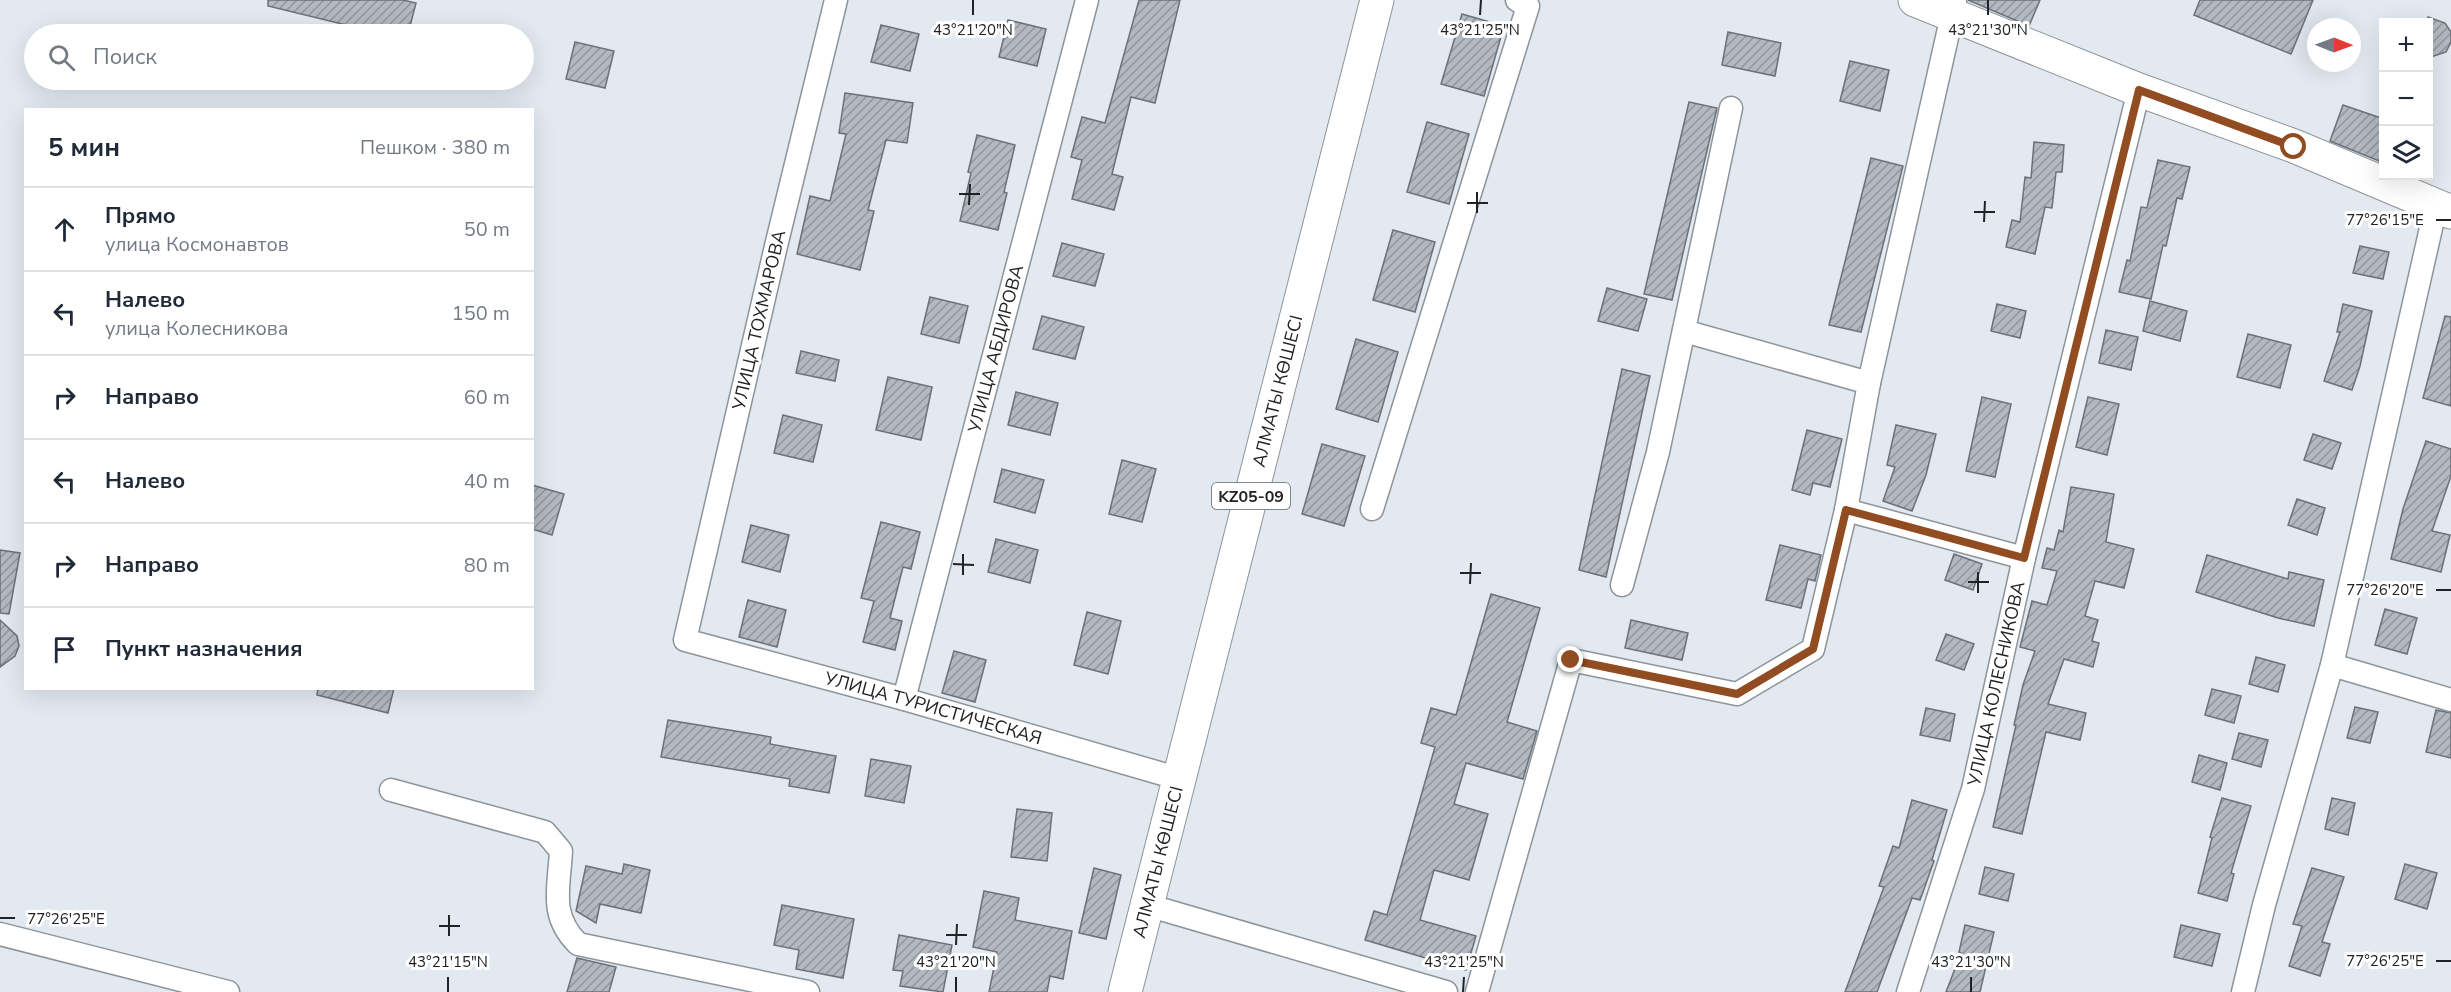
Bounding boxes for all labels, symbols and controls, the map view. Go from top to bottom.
north arrow [2307,18,2361,72]
map controls [2379,18,2433,180]
button: + [2379,18,2433,72]
text: 43°21'20"N [933,20,1013,40]
text: 43°21'25"N [1440,20,1520,40]
text: 43°21'30"N [1948,20,2028,40]
search box [24,24,534,90]
icon: search [45,41,78,74]
text: Поиск [93,42,157,72]
button: − [2379,72,2433,126]
button: layers [2379,126,2433,180]
text: 5 мин [48,130,120,165]
route start [2280,133,2306,159]
text: Пешком · 380 m [360,134,510,161]
text: Прямо [105,201,176,231]
text: 77°26'15"E [2346,210,2424,230]
icon: ahead [48,213,81,246]
text: 50 m [464,216,510,243]
street label: УЛИЦА ТОХМАРОВА [726,228,791,413]
text: улица Космонавтов [105,231,289,258]
street label: УЛИЦА АБДИРОВА [962,262,1029,436]
text: Налево [105,285,185,315]
icon: left [48,297,81,330]
text: 150 m [452,300,510,327]
street label: АЛМАТЫ КӨШЕСІ [1247,313,1308,470]
text: улица Колесникова [105,315,289,342]
icon: right [48,381,81,414]
text: Направо [105,382,199,412]
text: 60 m [464,384,510,411]
icon: left [48,465,81,498]
text: Налево [105,466,185,496]
text: 40 m [464,468,510,495]
road number: KZ05-09 [1212,483,1290,509]
icon: right [48,549,81,582]
text: Направо [105,550,199,580]
text: 80 m [464,552,510,579]
street label: УЛИЦА КОЛЕСНИКОВА [1962,579,2030,789]
text: 77°26'20"E [2346,580,2424,600]
icon: arrive [48,633,81,666]
text: Пункт назначения [105,634,303,664]
route end [1557,646,1583,672]
street label: УЛИЦА ТУРИСТИЧЕСКАЯ [821,666,1045,750]
street label: АЛМАТЫ КӨШЕСІ [1127,784,1189,941]
text: 77°26'25"E [27,909,105,929]
text: 77°26'25"E [2346,951,2424,971]
text: 43°21'15"N [408,952,488,972]
text: 43°21'20"N [916,952,996,972]
text: 43°21'25"N [1424,952,1504,972]
text: 43°21'30"N [1931,952,2011,972]

